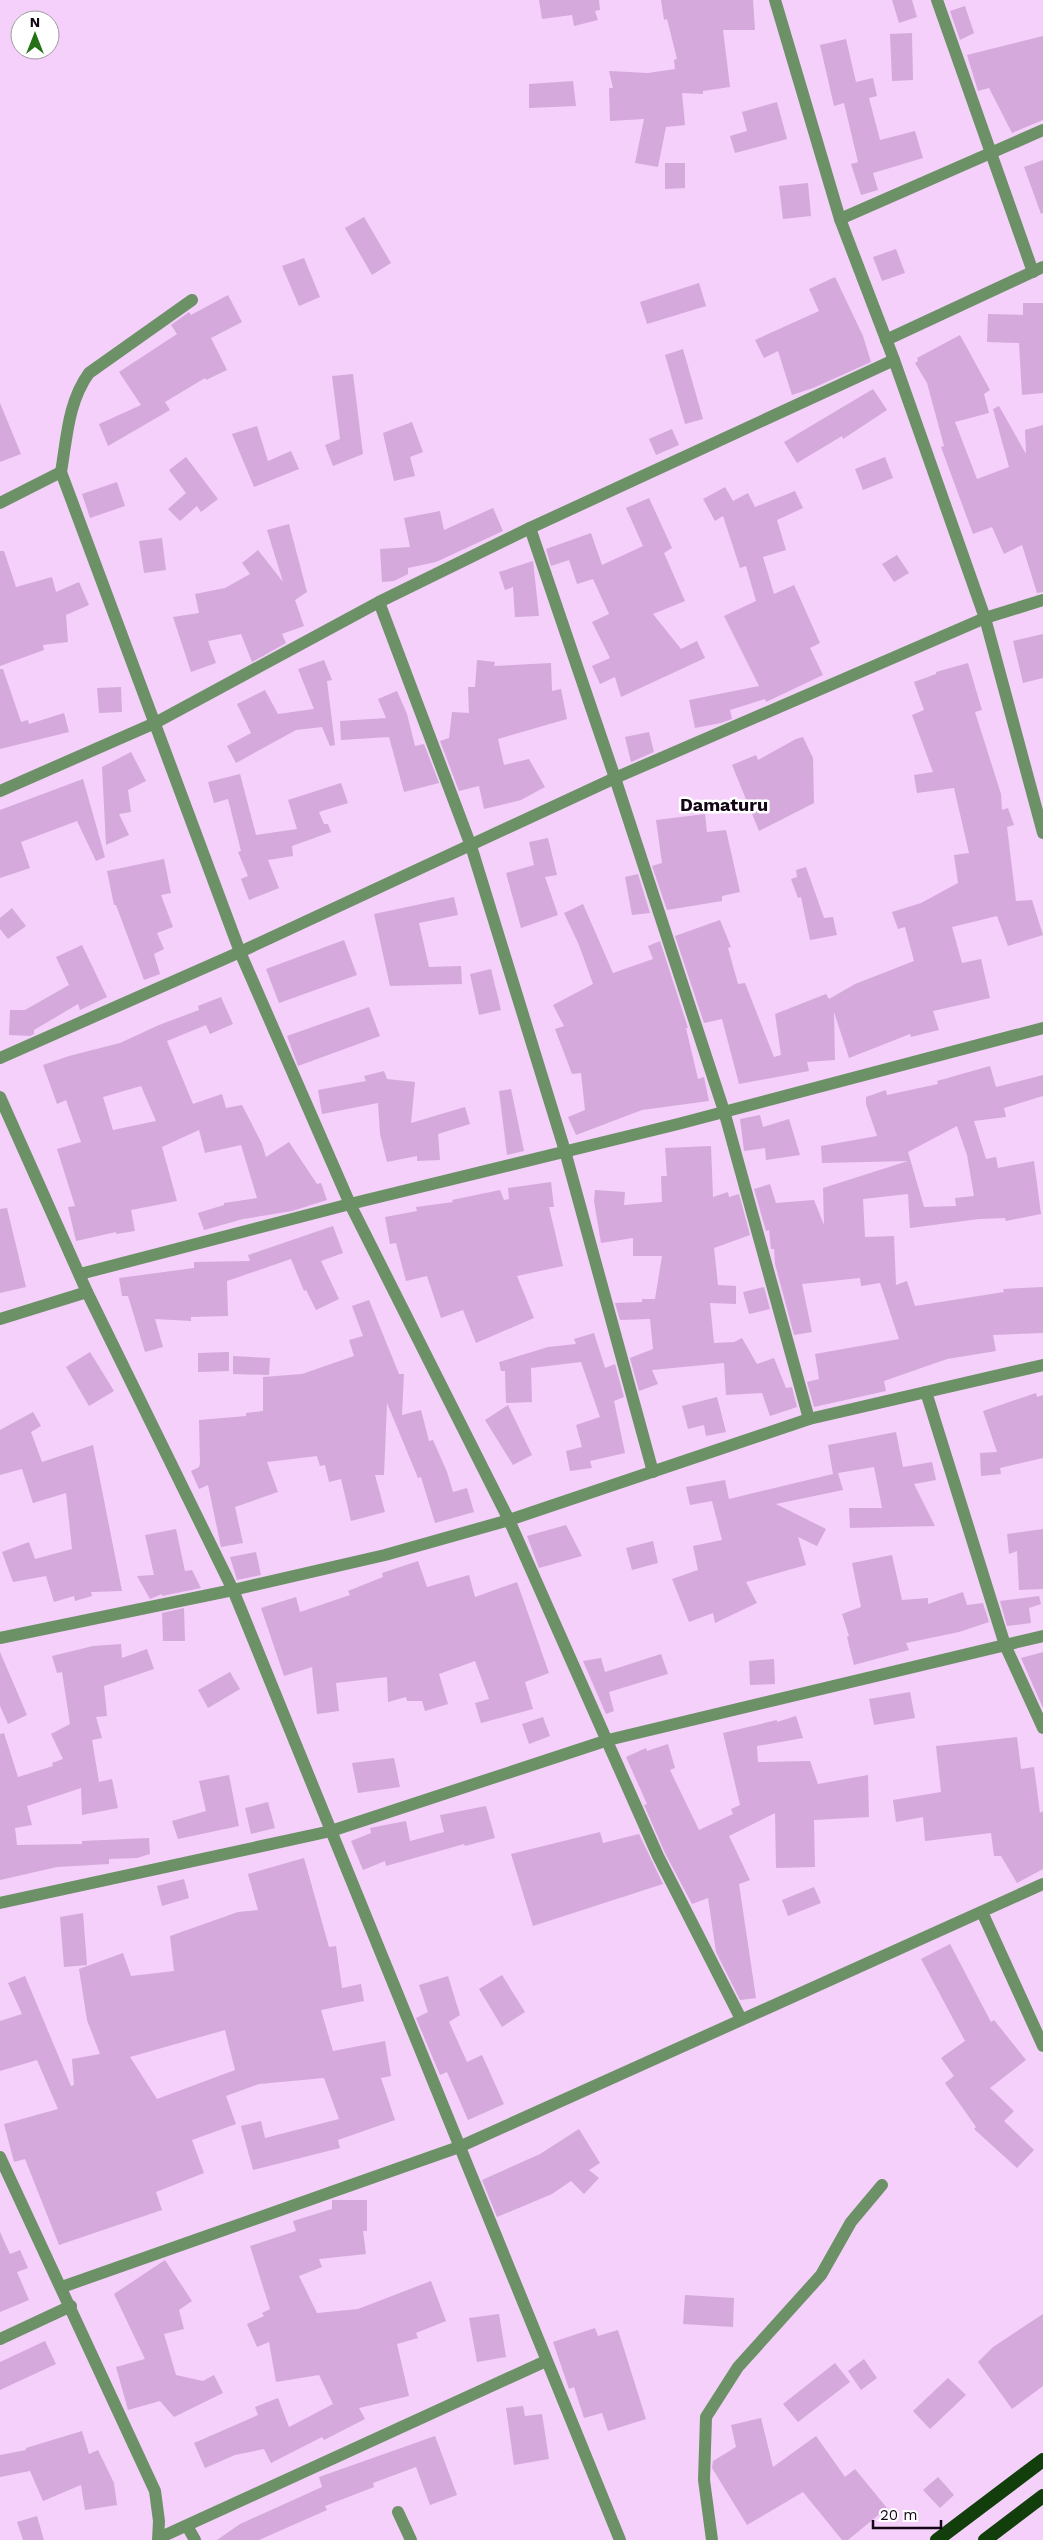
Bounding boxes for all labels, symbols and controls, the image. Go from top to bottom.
north arrow [10,10,60,60]
text: N [30,14,40,30]
district label: Damaturu [680,794,768,815]
scale bar [873,2498,940,2530]
text: 20 m [880,2506,918,2524]

